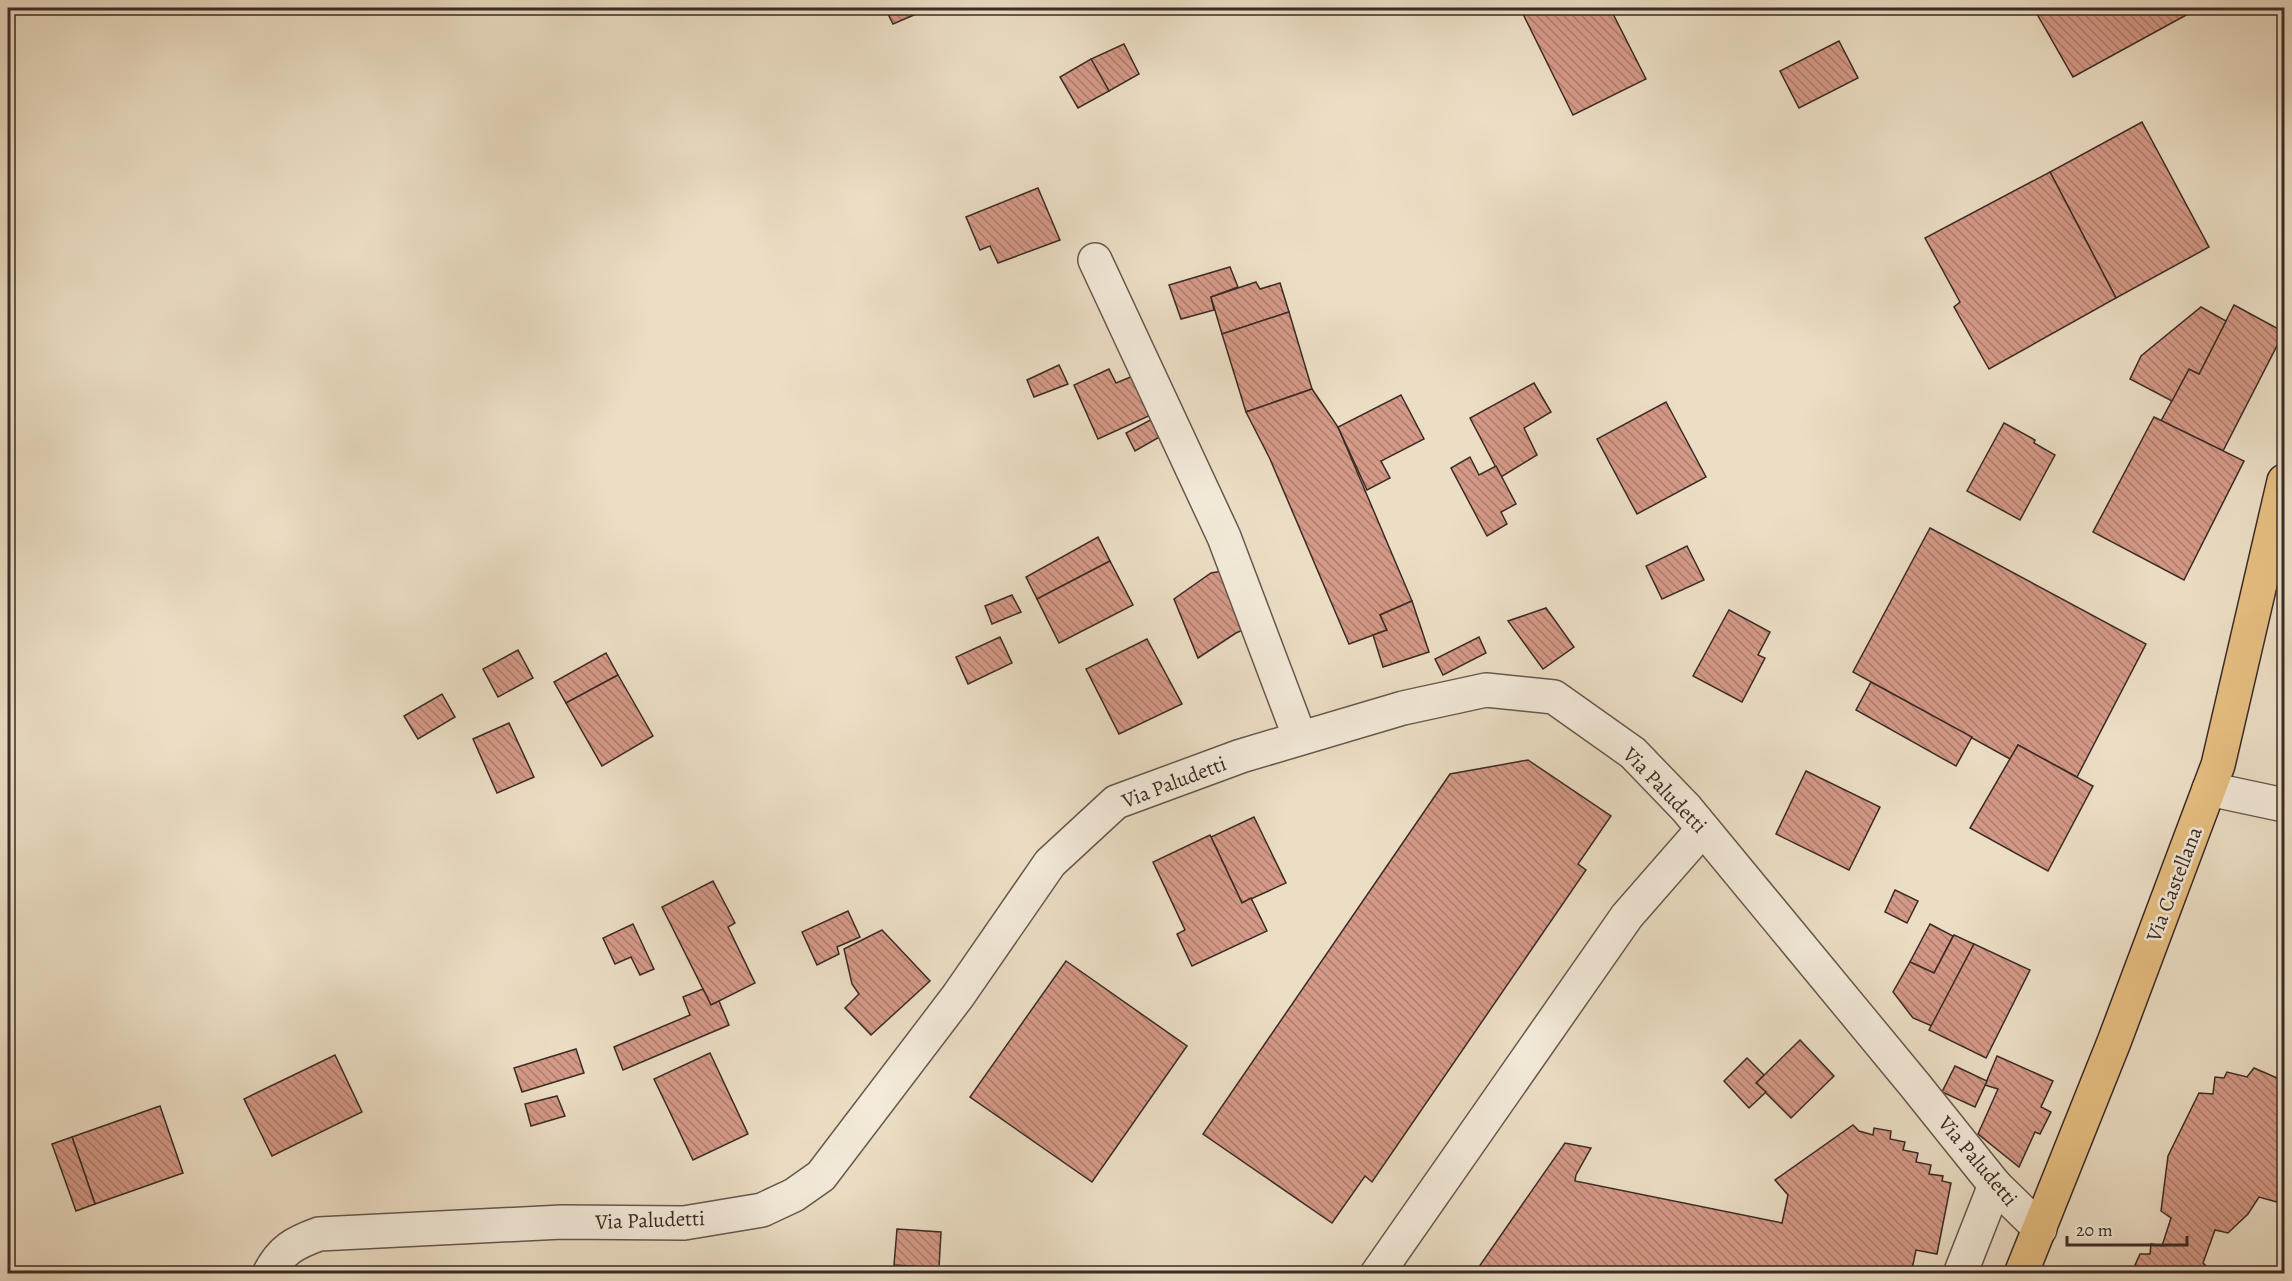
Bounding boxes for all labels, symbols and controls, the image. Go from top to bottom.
street label: Via Paludetti [1616,740,1713,839]
street label: Via Paludetti [1117,749,1230,815]
street label: Via Castellana [2139,822,2209,946]
street label: Via Paludetti [1931,1109,2024,1212]
street label: Via Paludetti [594,1204,705,1236]
scale bar [2067,1209,2187,1247]
text: 20 m [2076,1218,2113,1242]

